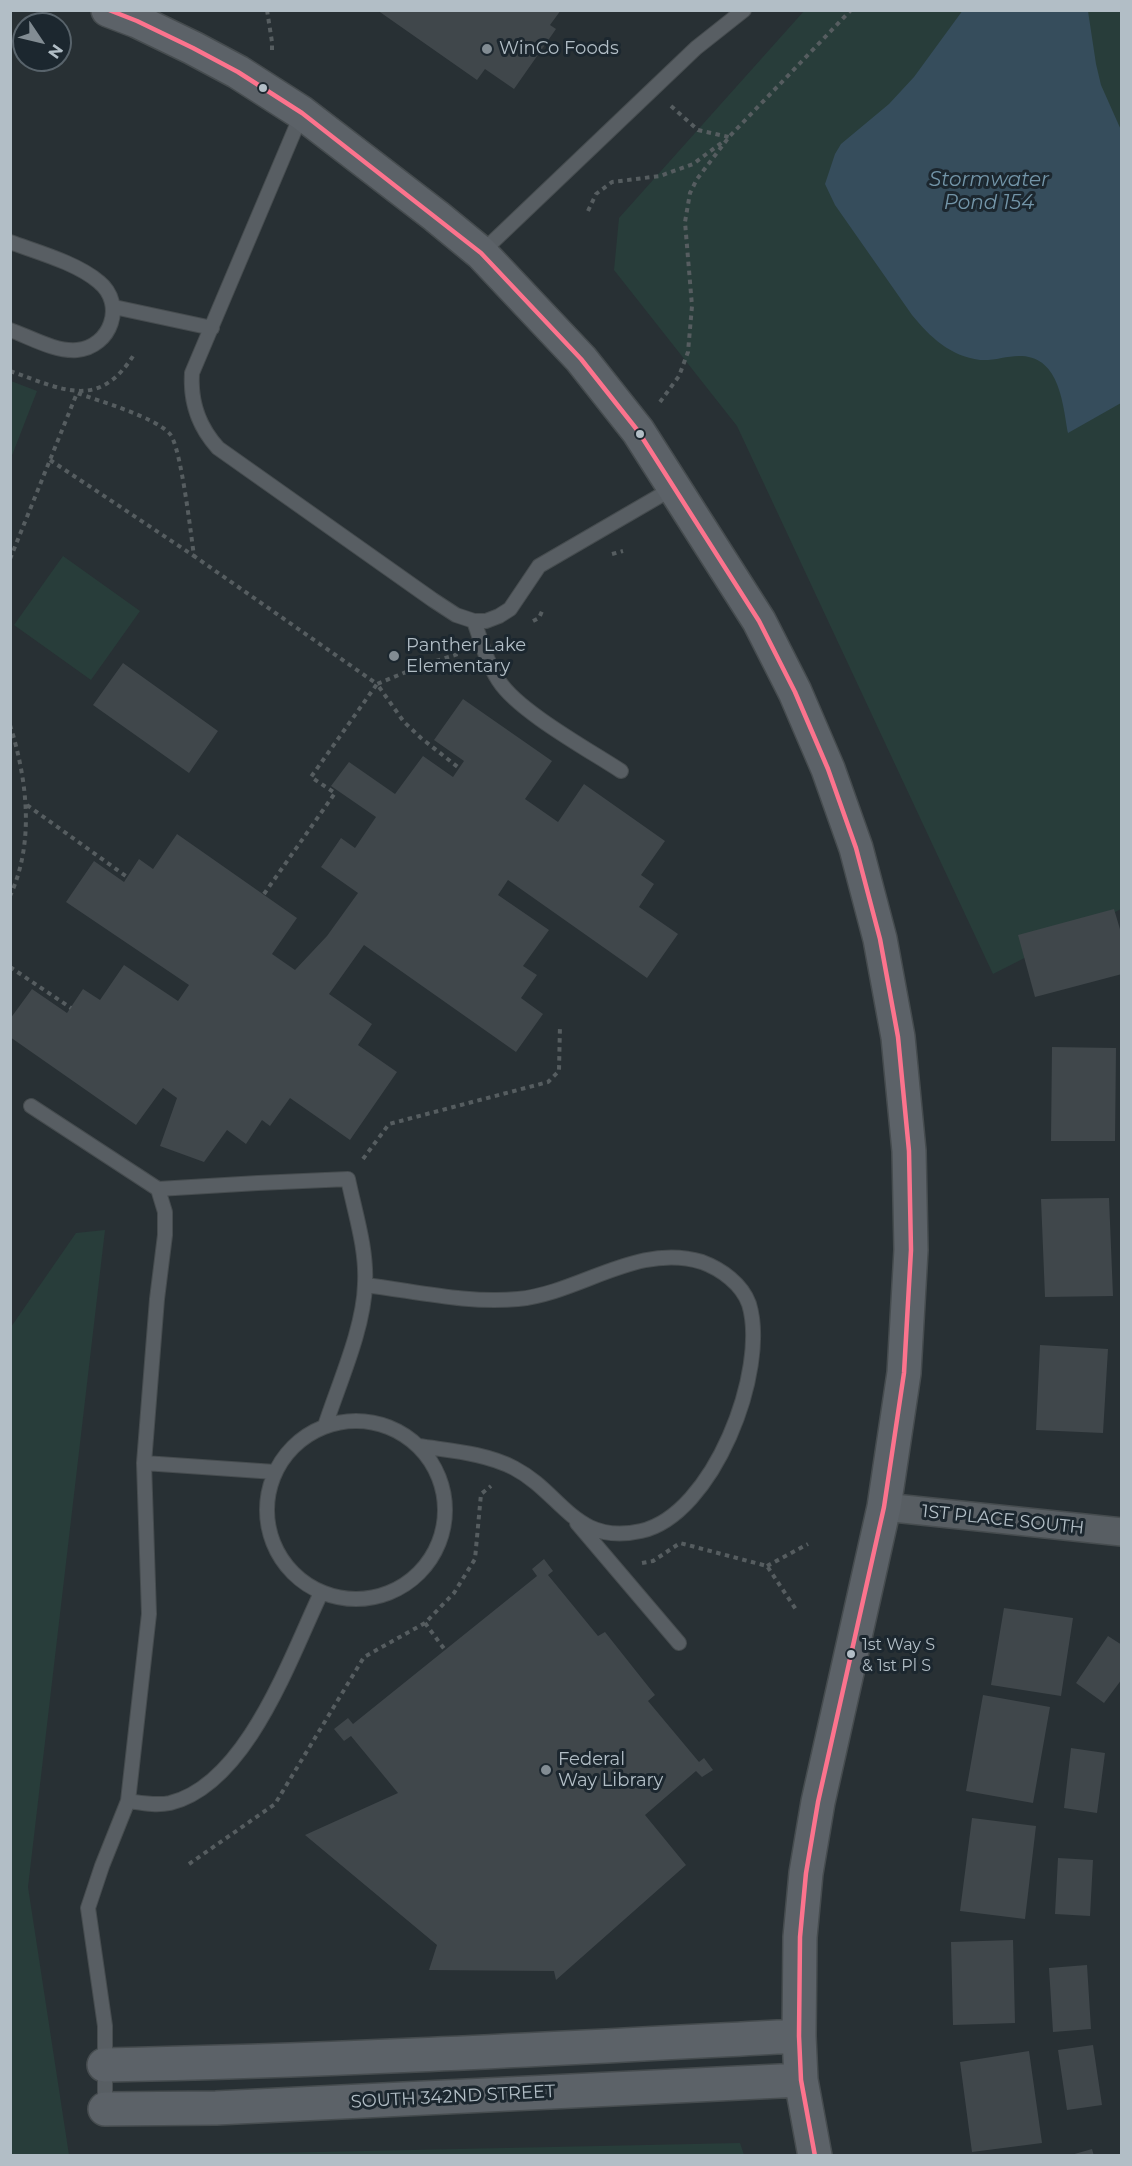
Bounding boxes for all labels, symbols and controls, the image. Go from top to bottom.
north arrow [12,12,72,72]
place label: WinCo Foods [499,38,619,60]
text: N [44,41,67,62]
marker: WinCo Foods [480,42,494,56]
unlabelled marker [257,82,269,94]
water label: Stormwater Pond 154 [929,168,1049,215]
unlabelled marker [634,428,646,440]
place label: Panther Lake Elementary [406,635,526,678]
marker: Panther Lake Elementary [387,649,401,663]
street label: 1ST PLACE SOUTH [921,1501,1085,1539]
place label: 1st Way S & 1st Pl S [862,1635,935,1673]
marker: 1st Way S & 1st Pl S [845,1648,857,1660]
place label: Federal Way Library [558,1749,663,1792]
marker: Federal Way Library [539,1763,553,1777]
street label: SOUTH 342ND STREET [350,2081,556,2113]

